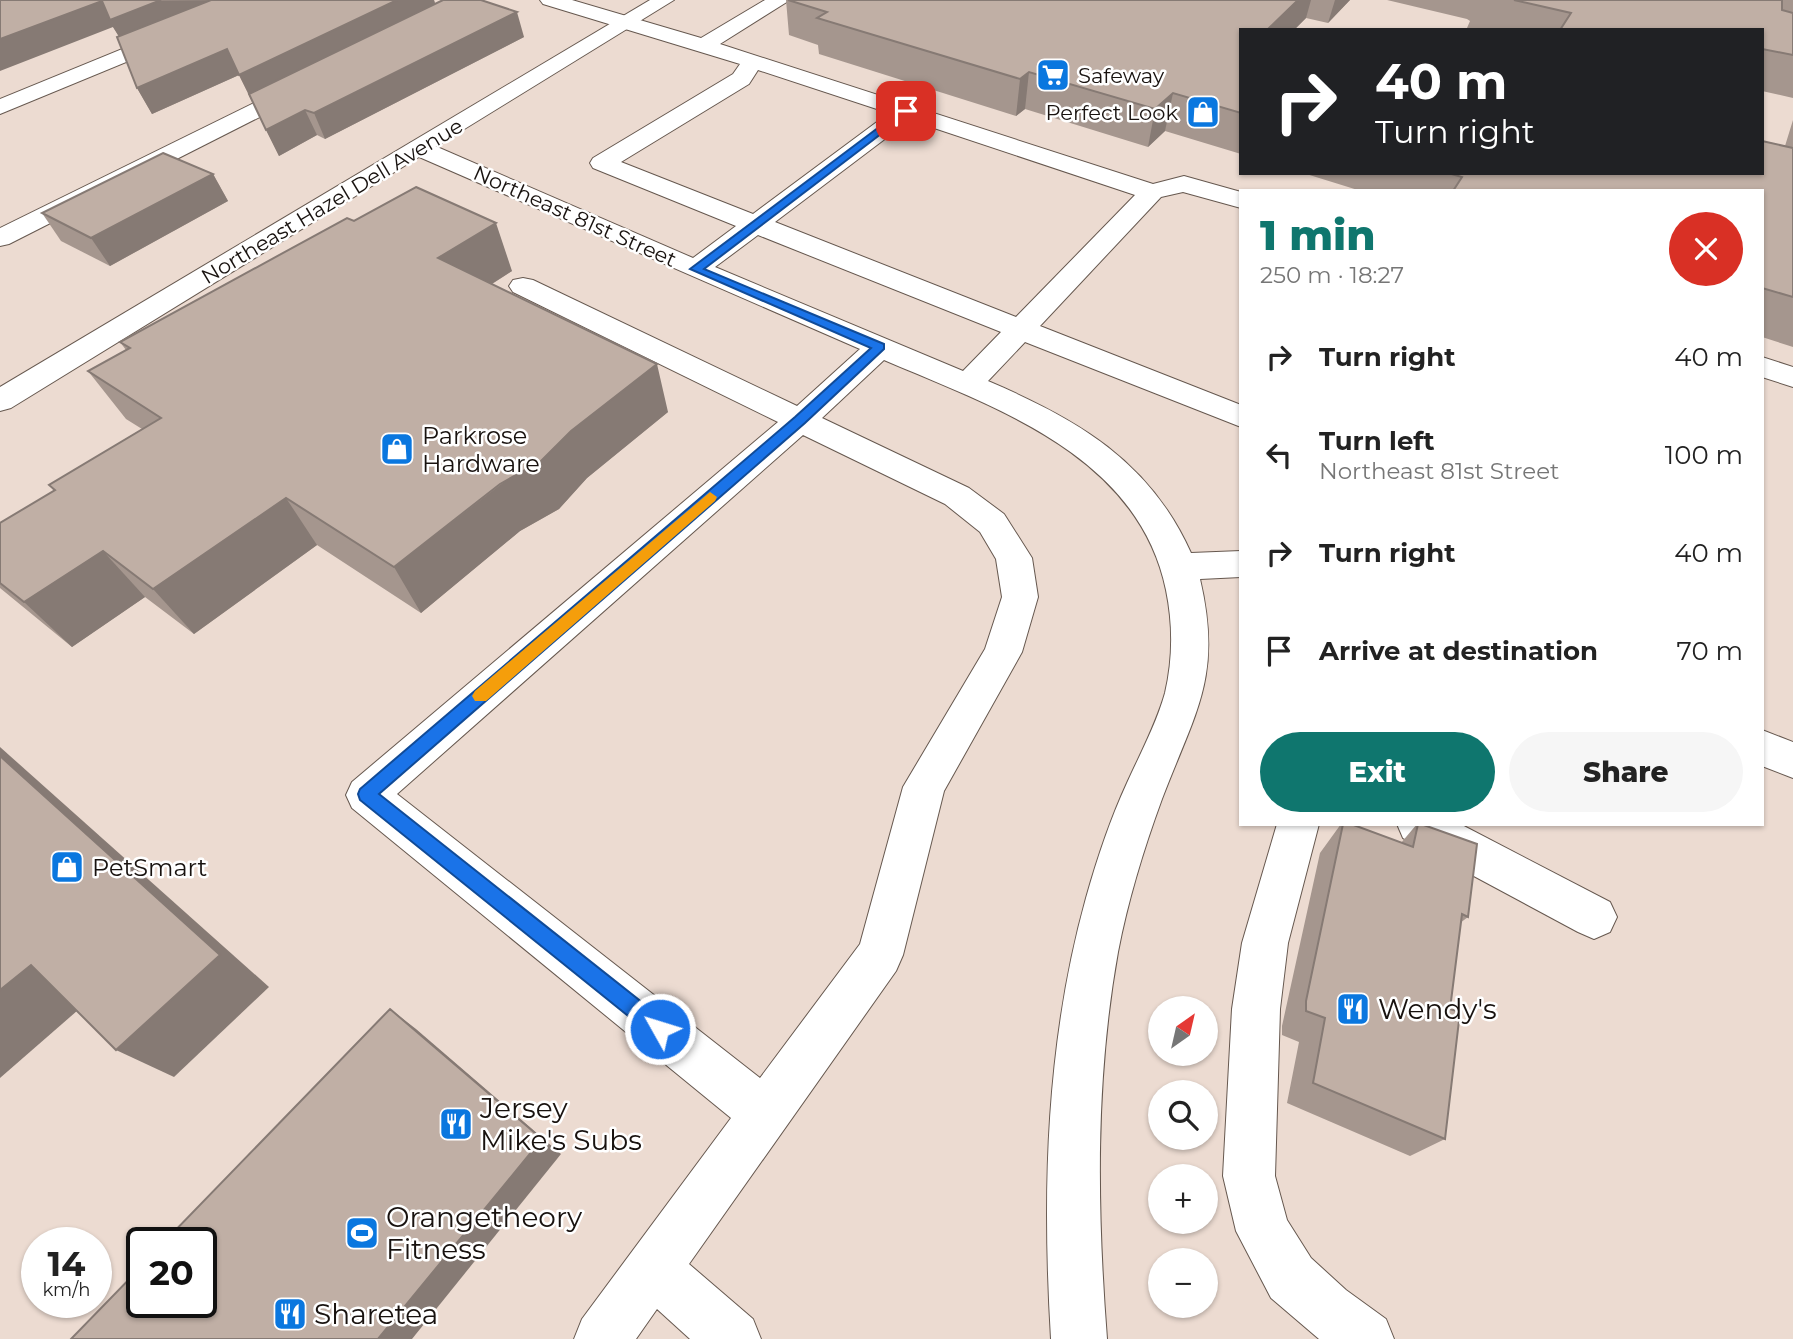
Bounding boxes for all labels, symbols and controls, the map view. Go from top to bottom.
text: 40 m [1375,52,1507,111]
supermarket icon: Safeway [1034,56,1072,94]
icon: right [1260,56,1351,147]
place label: Safeway [1078,63,1165,88]
pin [876,81,936,141]
icon: arrive [887,92,925,130]
shop icon: Perfect Look [1184,93,1222,131]
place label: Perfect Look [1045,100,1178,125]
text: Turn right [1375,112,1535,151]
street label: Northeast Hazel Dell Avenue [197,113,467,289]
street label: Northeast 81st Street [470,160,680,272]
text: 1 min [1260,209,1376,261]
button: close [1669,212,1743,286]
text: 250 m · 18:27 [1260,261,1404,289]
icon: right [1260,338,1298,376]
text: Turn right [1319,341,1455,373]
text: 40 m [1674,341,1743,373]
place label: Parkrose Hardware [422,421,540,478]
text: Turn left [1319,425,1435,457]
shop icon: Parkrose Hardware [378,430,416,468]
icon: left [1260,436,1298,474]
text: 100 m [1665,439,1743,471]
text: Northeast 81st Street [1319,457,1559,485]
icon: right [1260,534,1298,572]
text: Turn right [1319,537,1455,569]
text: 40 m [1674,537,1743,569]
icon: arrive [1260,632,1298,670]
text: Arrive at destination [1319,635,1598,667]
text: 70 m [1677,635,1743,667]
button: Exit [1260,732,1495,812]
button: Share [1509,732,1743,812]
shop icon: PetSmart [48,848,86,886]
place label: PetSmart [92,853,208,882]
restaurant icon: Wendy's [1334,990,1372,1028]
position arrow [623,992,697,1066]
place label: Wendy's [1378,992,1497,1026]
north arrow [1148,996,1218,1066]
map controls [1148,996,1218,1318]
button: search [1148,1080,1218,1150]
place label: Jersey Mike's Subs [479,1091,642,1157]
restaurant icon: Jersey Mike's Subs [437,1105,475,1143]
button: + [1148,1164,1218,1234]
place label: Orangetheory Fitness [386,1200,583,1266]
sports icon: Orangetheory Fitness [343,1214,381,1252]
speed limit sign: 20 [126,1227,217,1318]
text: 14 [48,1242,85,1285]
button: − [1148,1248,1218,1318]
text: km/h [42,1279,91,1301]
restaurant icon: Sharetea [271,1295,309,1333]
place label: Sharetea [314,1297,438,1331]

